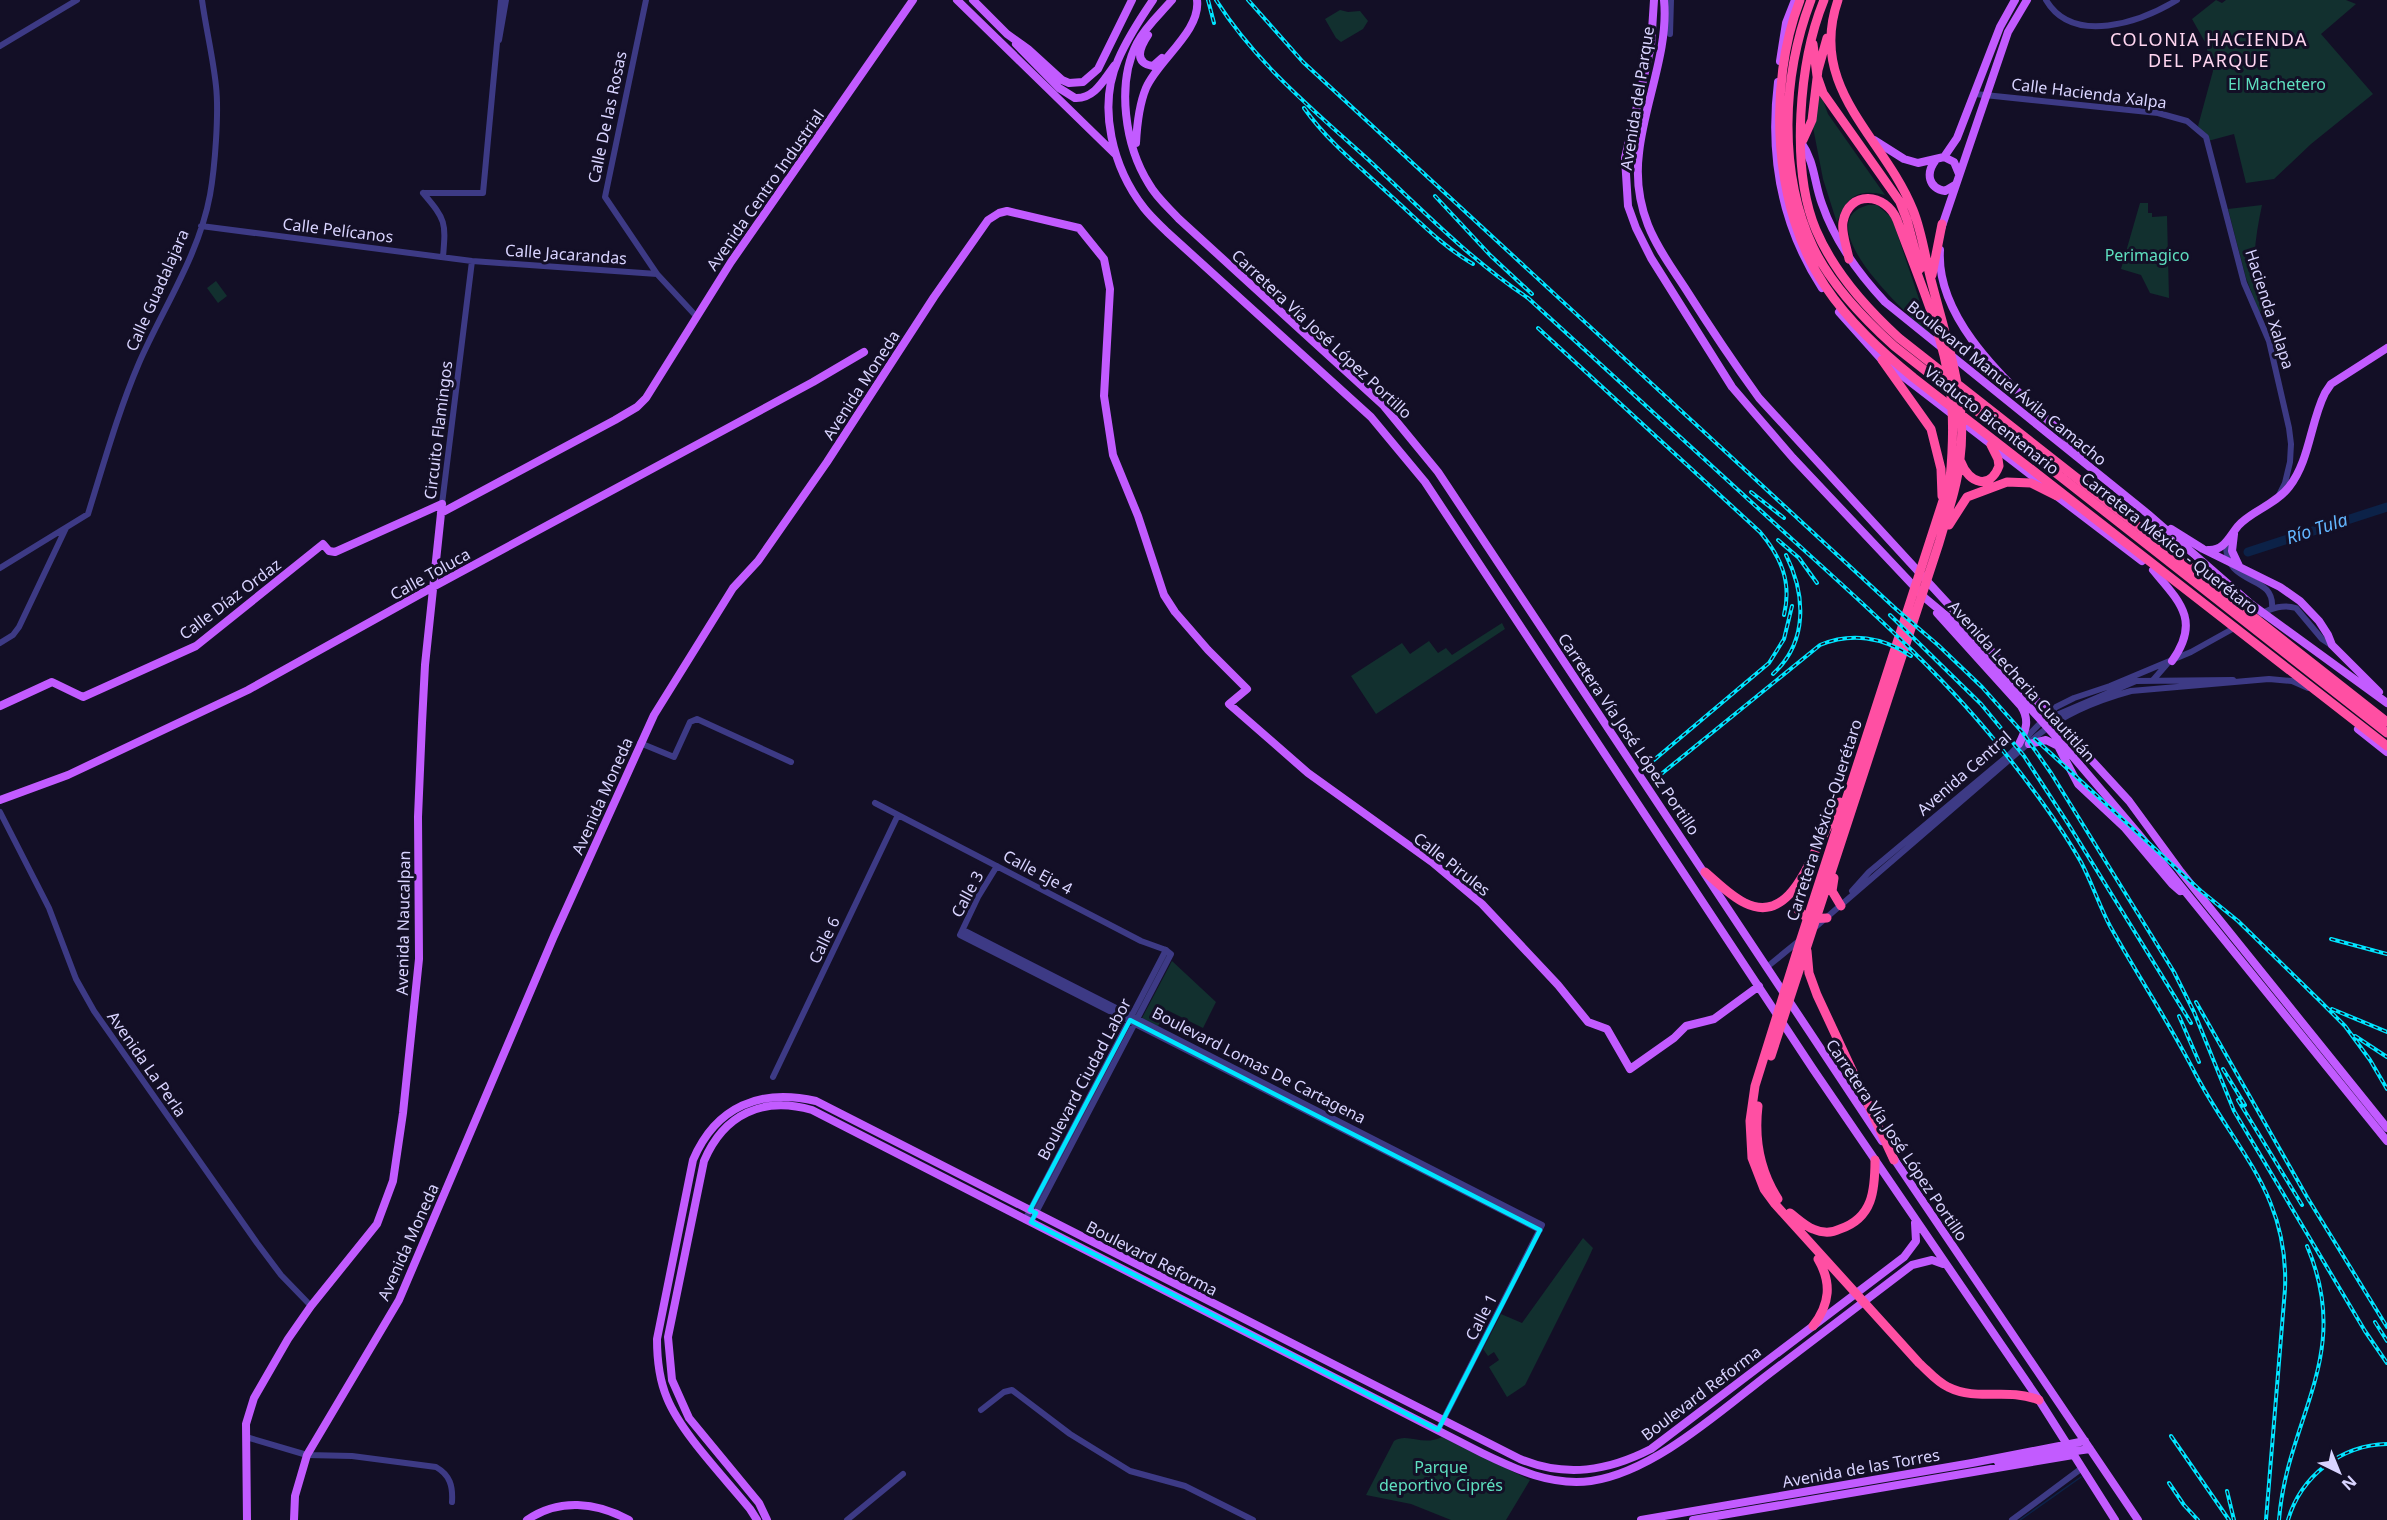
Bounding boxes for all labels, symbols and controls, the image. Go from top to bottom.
street label: Avenida del Parque [1615,25,1659,171]
district label: COLONIA HACIENDA DEL PARQUE [2110,27,2308,72]
street label: Calle De las Rosas [582,49,632,185]
street label: Calle Hacienda Xalpa [2010,73,2168,113]
park label: El Machetero [2228,73,2326,95]
street label: Avenida Centro Industrial [701,105,829,275]
street label: Calle Pelícanos [281,212,395,248]
street label: Calle Guadalajara [120,226,194,354]
street label: Calle Jacarandas [504,239,628,269]
street label: Carretera Vía José López Portillo [1227,244,1417,424]
park label: Perimagico [2105,244,2189,266]
street label: Hacienda Xalapa [2240,246,2300,372]
street label: Boulevard Manuel Ávila Camacho [1903,296,2111,470]
street label: Avenida Moneda [817,326,905,444]
street label: Circuito Flamingos [419,359,457,501]
street label: Viaducto Bicentenario [1920,361,2064,479]
street label: Carretera México - Querétaro [2077,467,2263,619]
water label: Río Tula [2283,507,2350,549]
street label: Calle Toluca [386,543,474,605]
street label: Calle Díaz Ordaz [175,553,285,645]
street label: Avenida Lecheria Cuautitlán [1944,596,2100,766]
street label: Carretera Vía José López Portillo [1553,629,1705,839]
street label: Carretera México-Querétaro [1781,716,1867,924]
street label: Avenida Central [1912,726,2016,820]
street label: Avenida Moneda [566,734,638,858]
street label: Calle Pirules [1409,827,1495,901]
street label: Calle Eje 4 [999,844,1077,900]
street label: Avenida Naucalpan [391,850,415,996]
street label: Calle 3 [946,867,988,921]
street label: Calle 6 [803,913,845,967]
street label: Boulevard Ciudad Labor [1032,994,1136,1164]
street label: Boulevard Lomas De Cartagena [1148,1001,1370,1129]
street label: Avenida La Perla [102,1007,192,1121]
street label: Carretera Vía José López Portillo [1821,1035,1973,1245]
street label: Avenida Moneda [372,1180,444,1304]
street label: Boulevard Reforma [1082,1215,1222,1301]
street label: Calle 1 [1460,1290,1502,1344]
street label: Boulevard Reforma [1637,1341,1765,1445]
north arrow [2309,1442,2369,1502]
street label: Avenida de las Torres [1781,1443,1941,1493]
park label: Parque deportivo Ciprés [1379,1456,1503,1496]
text: N [2337,1470,2361,1495]

